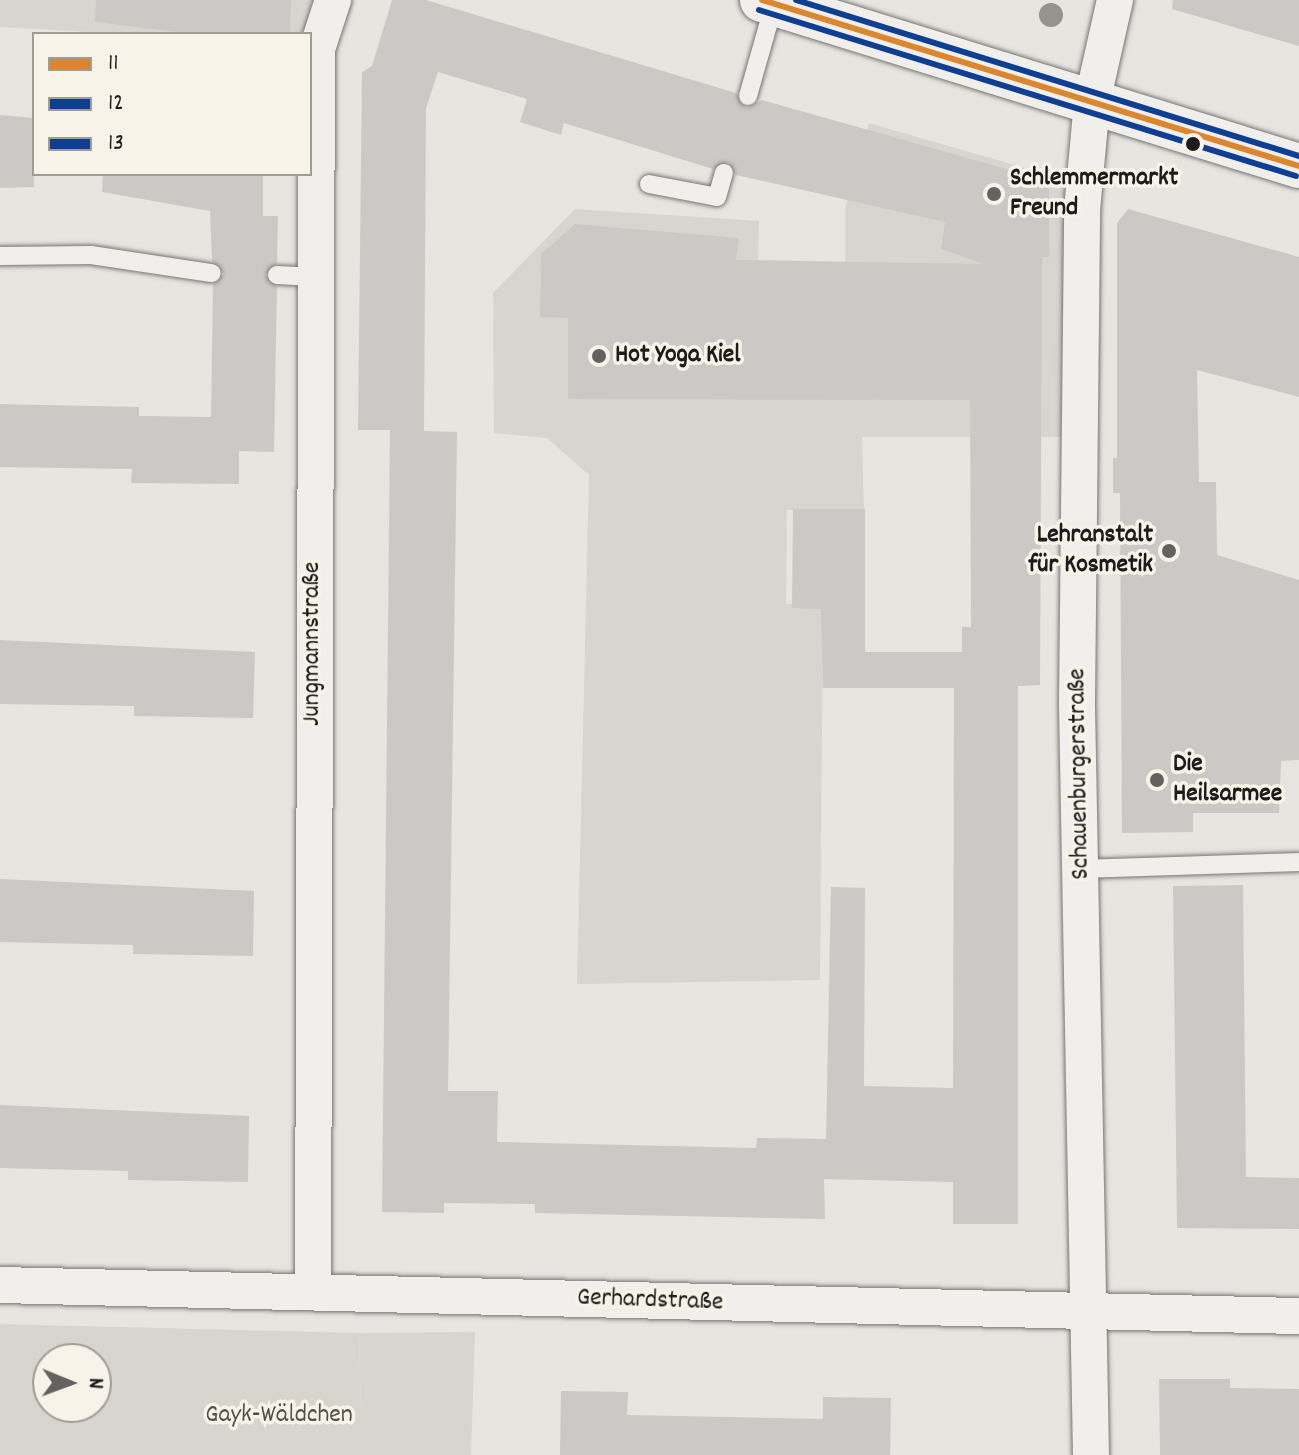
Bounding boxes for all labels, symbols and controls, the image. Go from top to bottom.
legend [32,32,312,176]
text: 11 [108,47,119,81]
text: 12 [108,87,124,121]
text: 13 [108,127,124,161]
unlabelled marker [1185,136,1201,152]
place label: Schlemmermarkt Freund [1010,163,1178,224]
marker: Schlemmermarkt Freund [985,185,1003,203]
place label: Hot Yoga Kiel [615,340,740,372]
marker: Hot Yoga Kiel [590,347,608,365]
place label: Lehranstalt für Kosmetik [1028,520,1153,582]
marker: Lehranstalt für Kosmetik [1160,542,1178,560]
street label: Jungmannstraße [297,562,329,726]
street label: Schauenburgerstraße [1063,668,1097,880]
place label: Die Heilsarmee [1173,749,1282,810]
marker: Die Heilsarmee [1148,771,1166,789]
street label: Gerhardstraße [576,1283,724,1319]
north arrow [32,1343,112,1423]
text: N [79,1378,110,1389]
park label: Gayk-Wäldchen [205,1400,353,1432]

